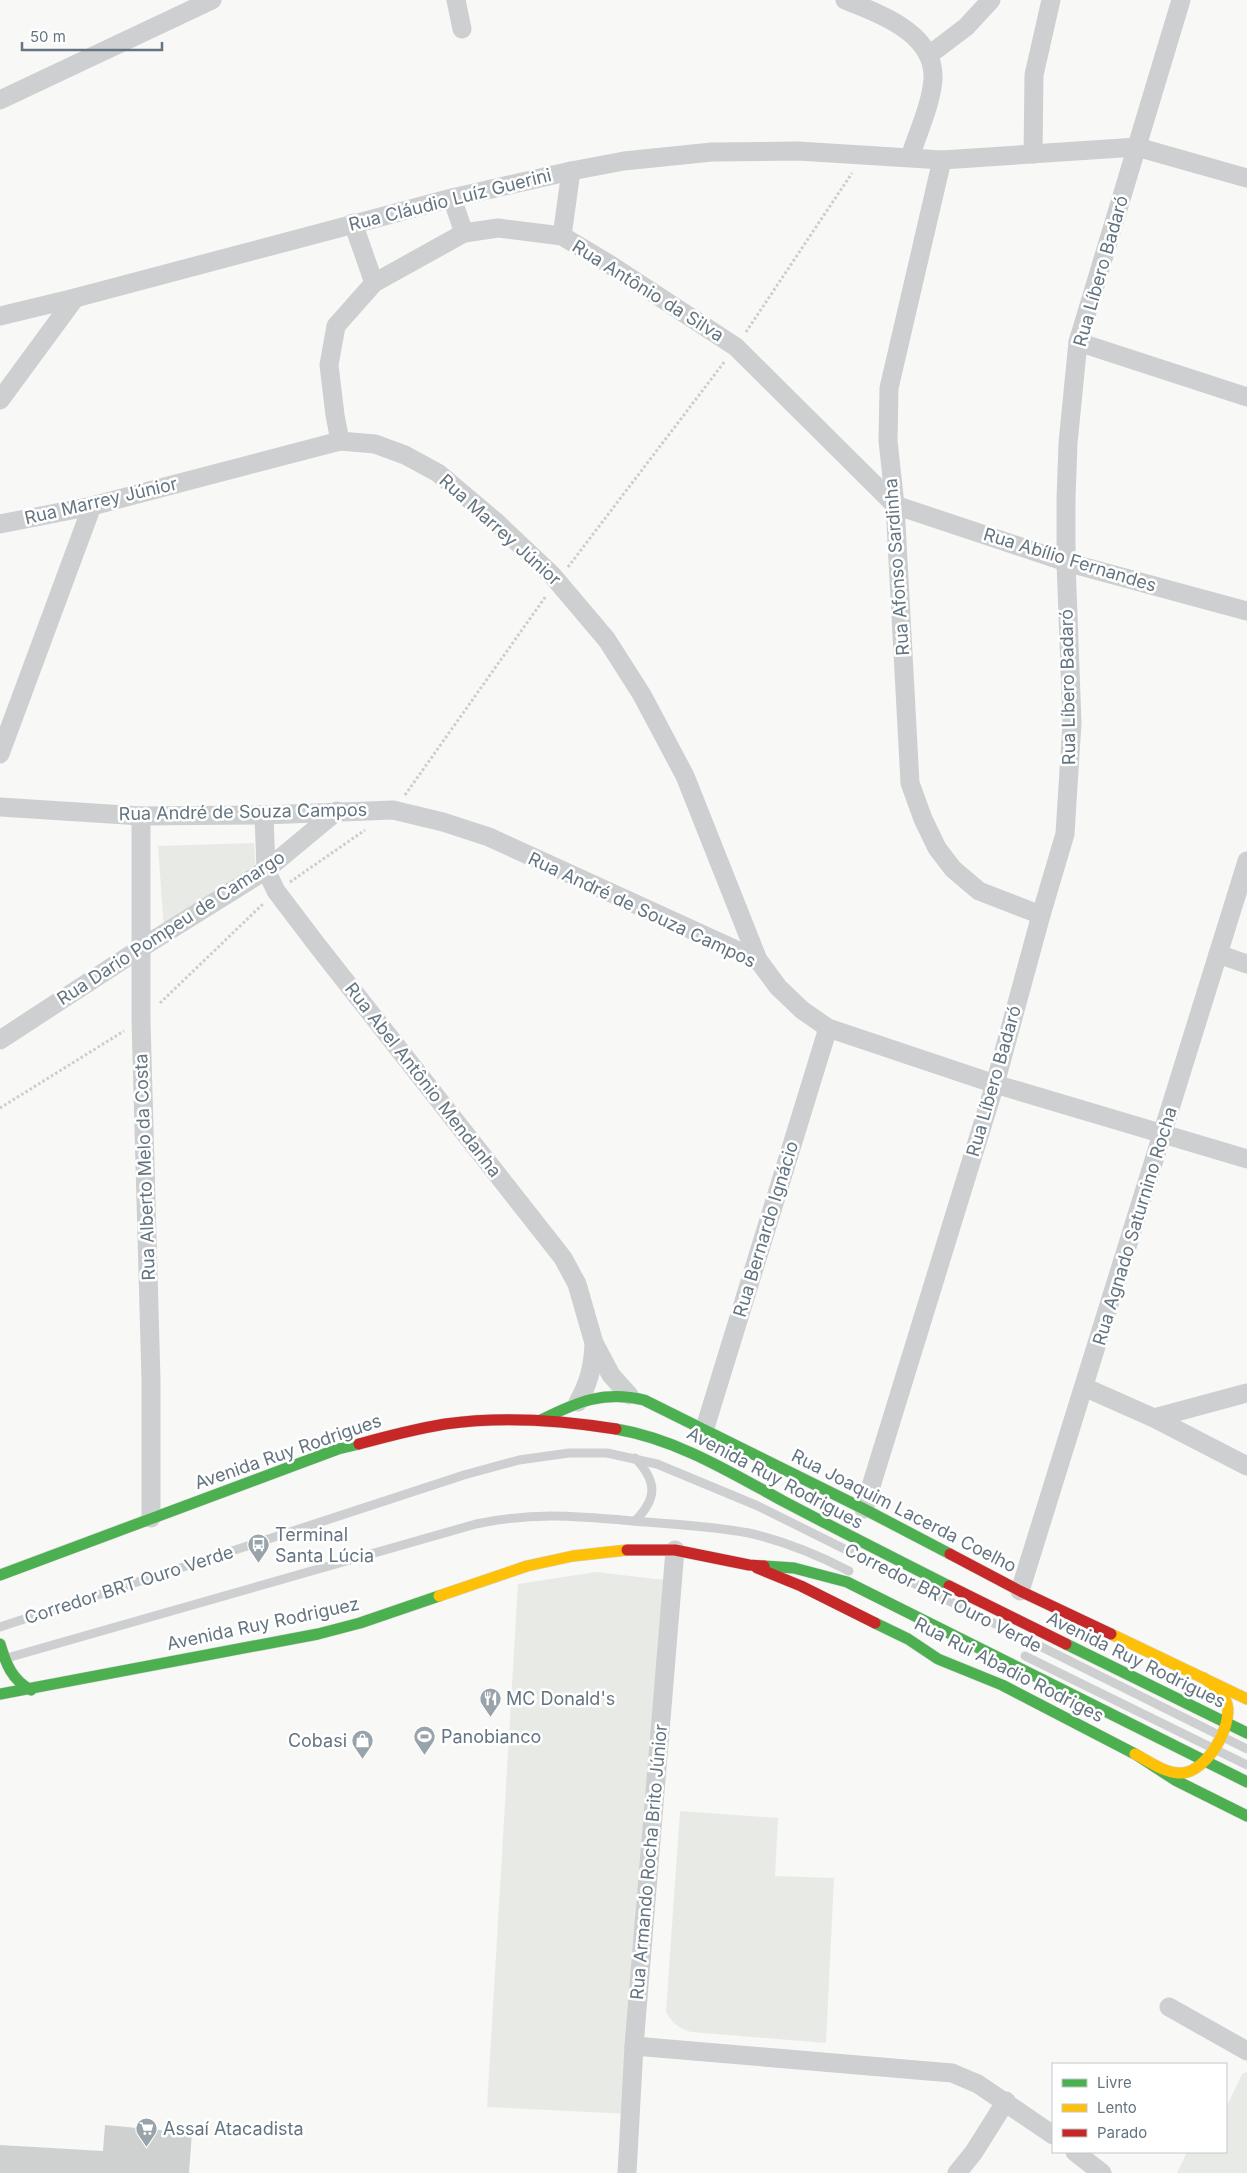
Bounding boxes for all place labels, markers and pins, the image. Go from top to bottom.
place label: Terminal Santa Lúcia [275,1524,374,1566]
bus stop icon: Terminal Santa Lúcia [247,1533,271,1564]
restaurant icon: MC Donald's [478,1687,502,1718]
place label: MC Donald's [506,1688,615,1709]
sports icon: Panobianco [413,1725,437,1756]
place label: Panobianco [441,1726,541,1747]
shop icon: Cobasi [351,1729,375,1760]
place label: Cobasi [288,1730,347,1751]
supermarket icon: Assaí Atacadista [135,2117,159,2148]
place label: Assaí Atacadista [163,2118,304,2139]

